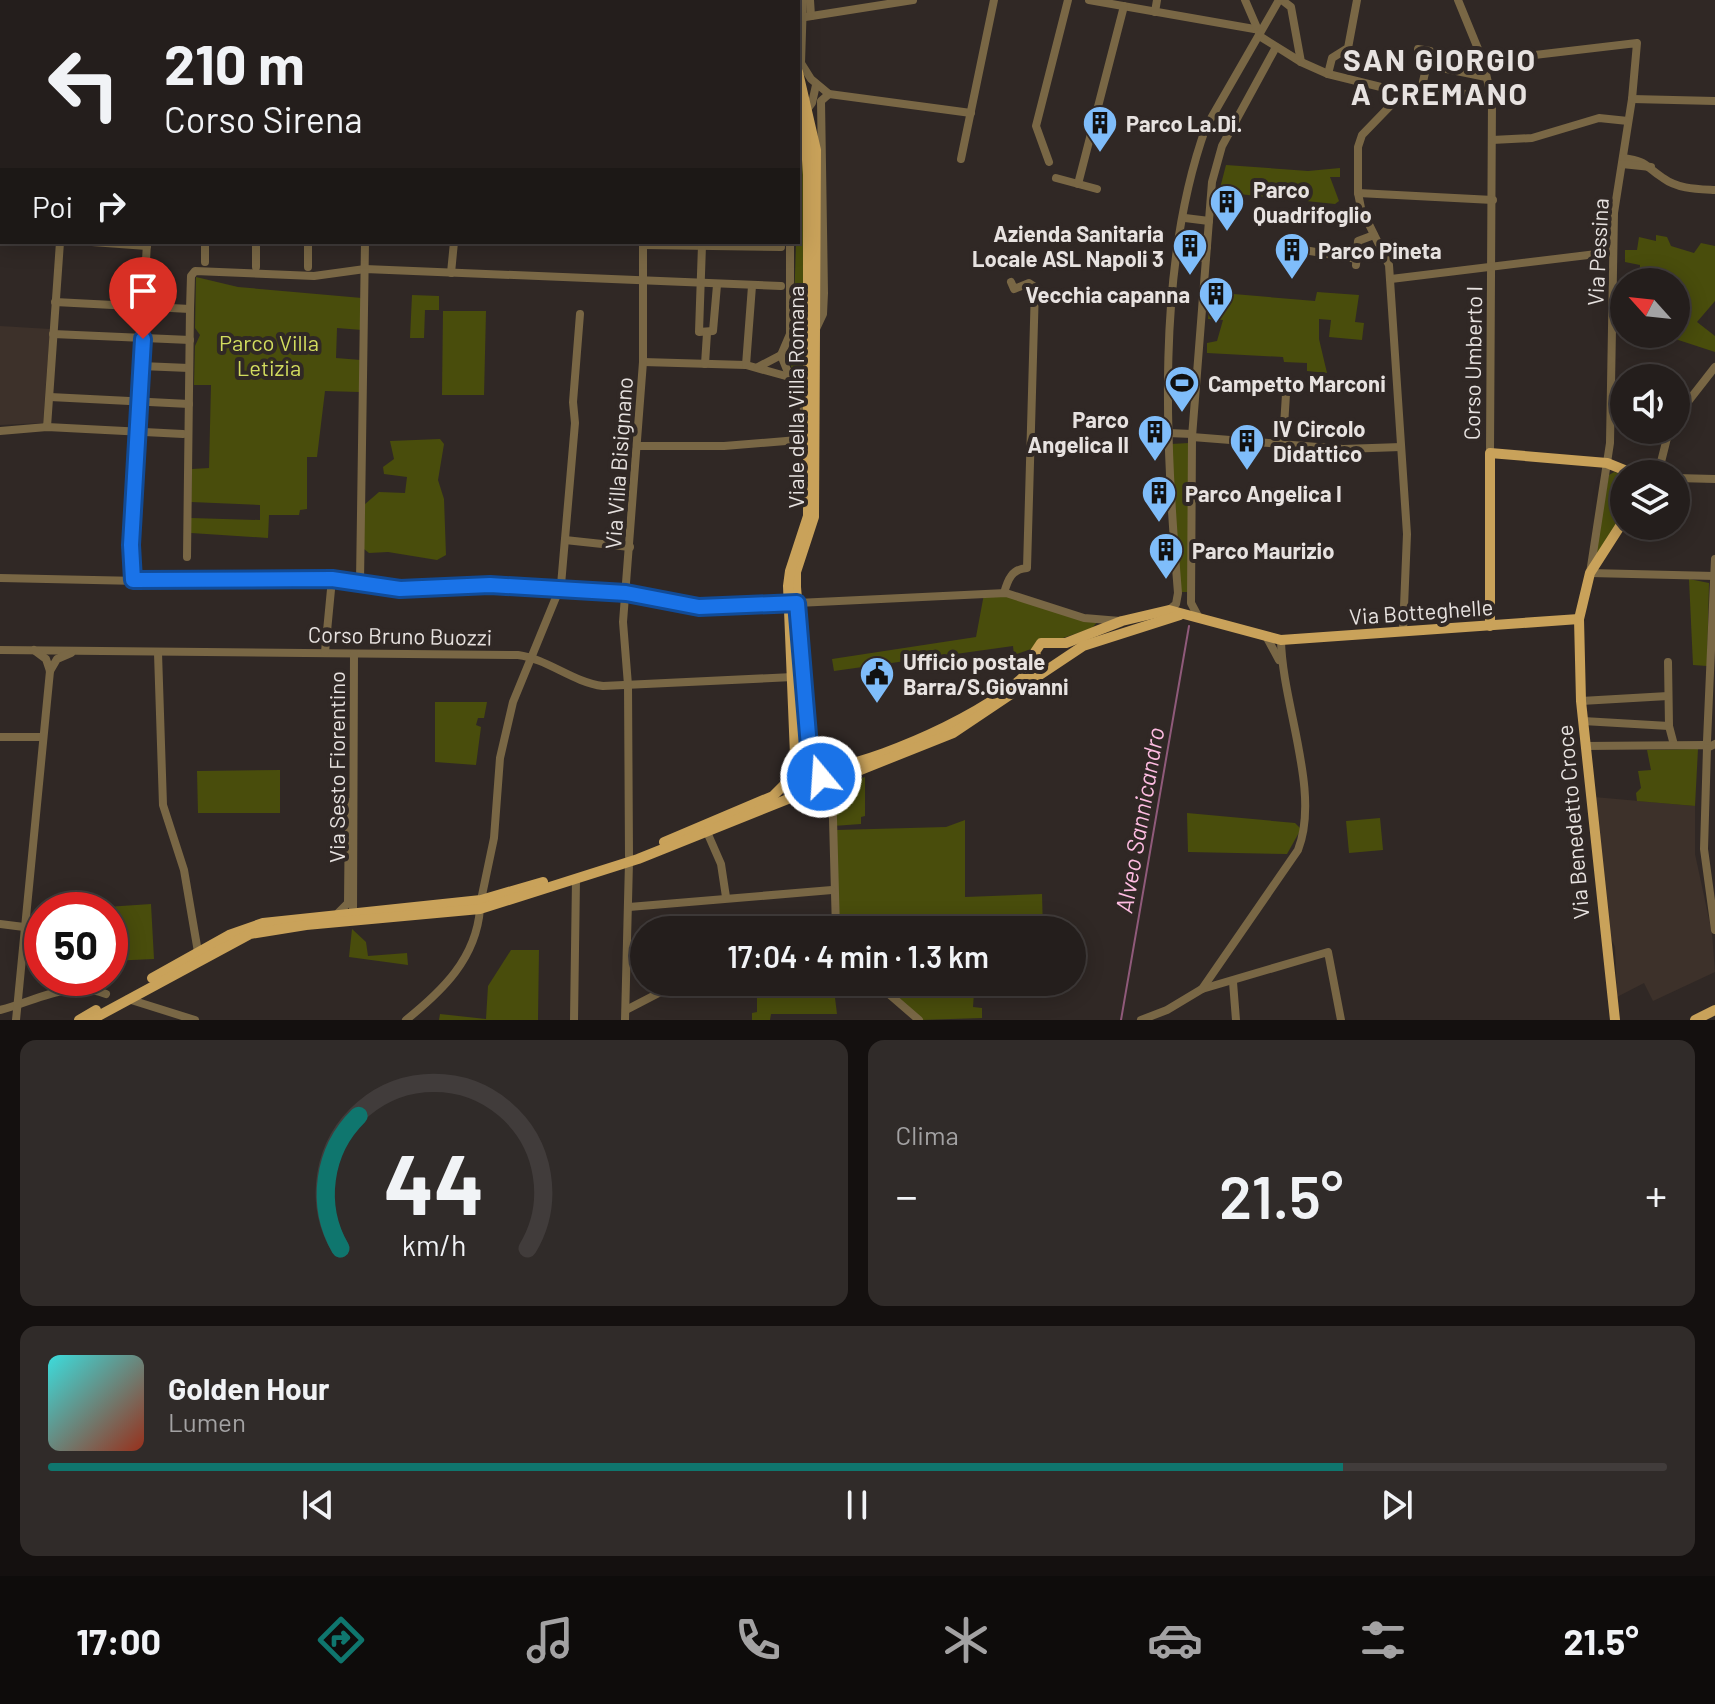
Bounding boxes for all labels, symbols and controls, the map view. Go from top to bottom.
text: 210 m [164,29,305,96]
icon: left [32,32,136,136]
district label: SAN GIORGIO A CREMANO [1343,41,1537,111]
text: Corso Sirena [164,97,363,140]
building icon: Parco La.Di. [1081,104,1119,154]
place label: Parco La.Di. [1126,110,1242,136]
place label: Parco Quadrifoglio [1253,176,1372,227]
building icon: Parco Quadrifoglio [1208,183,1246,233]
icon: right [89,184,133,228]
text: Poi [32,188,73,224]
street label: Via Pessina [1581,197,1613,307]
place label: Azienda Sanitaria Locale ASL Napoli 3 [972,220,1164,271]
building icon: Azienda Sanitaria Locale ASL Napoli 3 [1171,227,1209,277]
building icon: Parco Pineta [1273,231,1311,281]
place label: Parco Pineta [1318,237,1442,263]
pin [109,257,177,339]
north arrow [1610,268,1690,348]
map controls [1610,268,1690,540]
icon: arrive [121,269,165,313]
building icon: Vecchia capanna [1197,275,1235,325]
place label: Vecchia capanna [1025,281,1190,307]
street label: Viale della Villa Romana [782,286,808,508]
street label: Corso Umberto I [1458,286,1486,440]
park label: Parco Villa Letizia [219,329,319,380]
sports icon: Campetto Marconi [1163,364,1201,414]
button: sound [1610,364,1690,444]
place label: Campetto Marconi [1208,370,1386,396]
street label: Via Villa Bisignano [599,376,637,550]
place label: Parco Angelica II [1028,406,1129,457]
building icon: Parco Angelica II [1136,413,1174,463]
place label: IV Circolo Didattico [1273,415,1366,466]
building icon: IV Circolo Didattico [1228,422,1266,472]
button: layers [1610,460,1690,540]
building icon: Parco Angelica I [1140,474,1178,524]
place label: Parco Angelica I [1185,480,1342,506]
building icon: Parco Maurizio [1147,531,1185,581]
place label: Parco Maurizio [1192,537,1334,563]
street label: Via Botteghelle [1348,593,1494,629]
street label: Corso Bruno Buozzi [308,620,492,650]
place label: Ufficio postale Barra/S.Giovanni [903,648,1069,699]
public building icon: Ufficio postale Barra/S.Giovanni [858,655,896,705]
street label: Via Sesto Fiorentino [323,671,349,863]
street label: Via Benedetto Croce [1551,724,1593,920]
water label: Alveo Sannicandro [1108,725,1170,915]
position arrow [779,735,863,819]
speed limit sign: 50 [24,892,128,996]
text: 17:04 · 4 min · 1.3 km [727,938,989,974]
text: Clima [896,1119,959,1150]
text: 44 [383,1132,484,1232]
text: 21.5° [1219,1159,1344,1231]
text: − [896,1168,918,1221]
text: + [1645,1168,1667,1221]
text: km/h [401,1227,466,1262]
text: Golden Hour [168,1370,330,1406]
text: Lumen [168,1406,246,1437]
icon: previous [296,1483,340,1527]
icon: pause [835,1483,879,1527]
icon: next [1375,1483,1419,1527]
icon: directions [313,1612,369,1668]
icon: music [522,1612,578,1668]
icon: phone [730,1612,786,1668]
icon: climate [938,1612,994,1668]
icon: car [1147,1612,1203,1668]
icon: filters [1355,1612,1411,1668]
text: 17:00 [76,1619,161,1662]
text: 21.5° [1563,1619,1639,1662]

